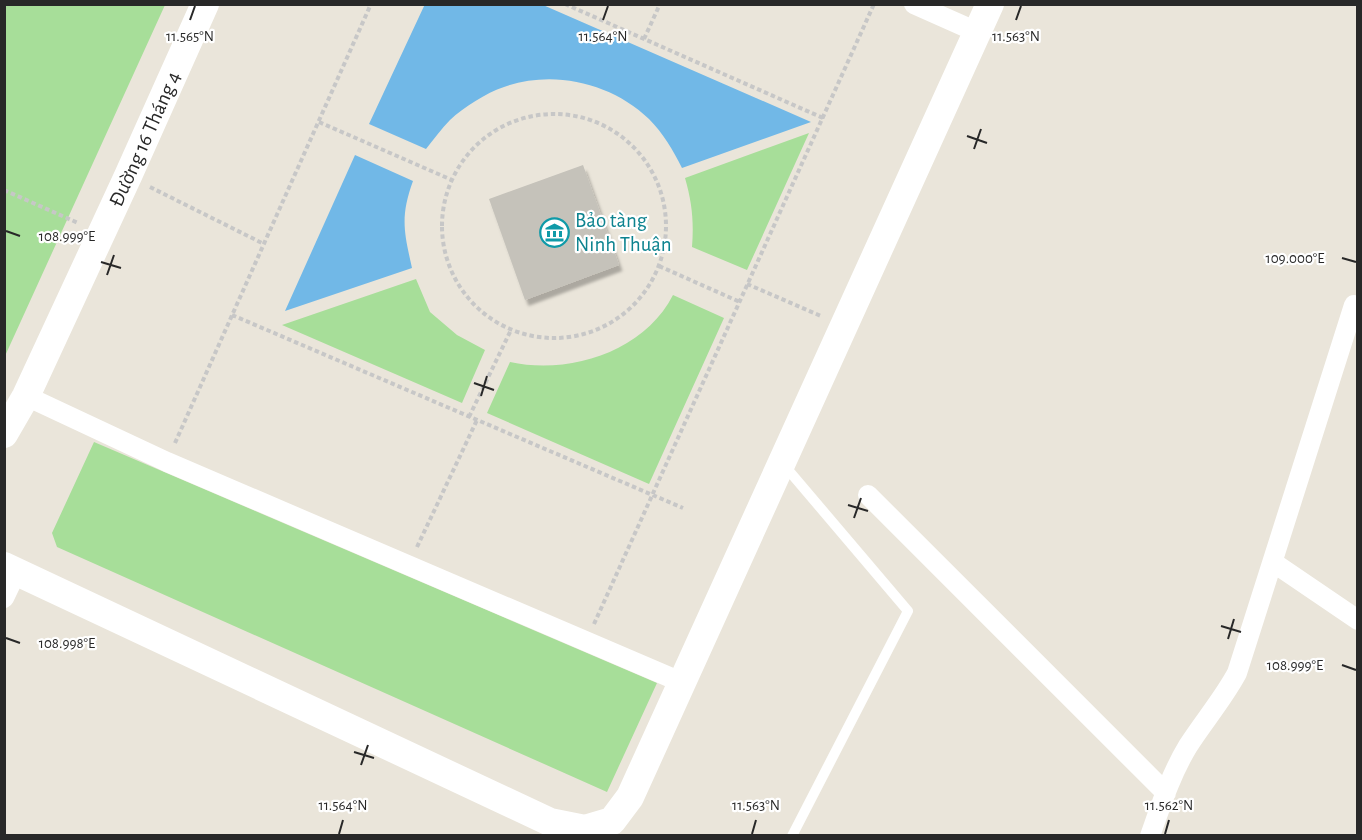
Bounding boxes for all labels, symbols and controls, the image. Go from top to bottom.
text: 11.565°N [166,29,214,44]
text: 11.564°N [579,29,627,44]
text: 11.563°N [992,29,1040,44]
street label: Đường 16 Tháng 4 [105,68,184,210]
place label: Bảo tàng Ninh Thuận [575,210,672,255]
museum icon: Bảo tàng Ninh Thuận [538,216,570,248]
text: 108.999°E [39,229,95,244]
text: 109.000°E [1266,251,1324,266]
text: 108.998°E [39,636,95,651]
text: 108.999°E [1267,658,1323,673]
text: 11.564°N [319,798,367,813]
text: 11.563°N [732,798,780,813]
text: 11.562°N [1145,798,1193,813]

